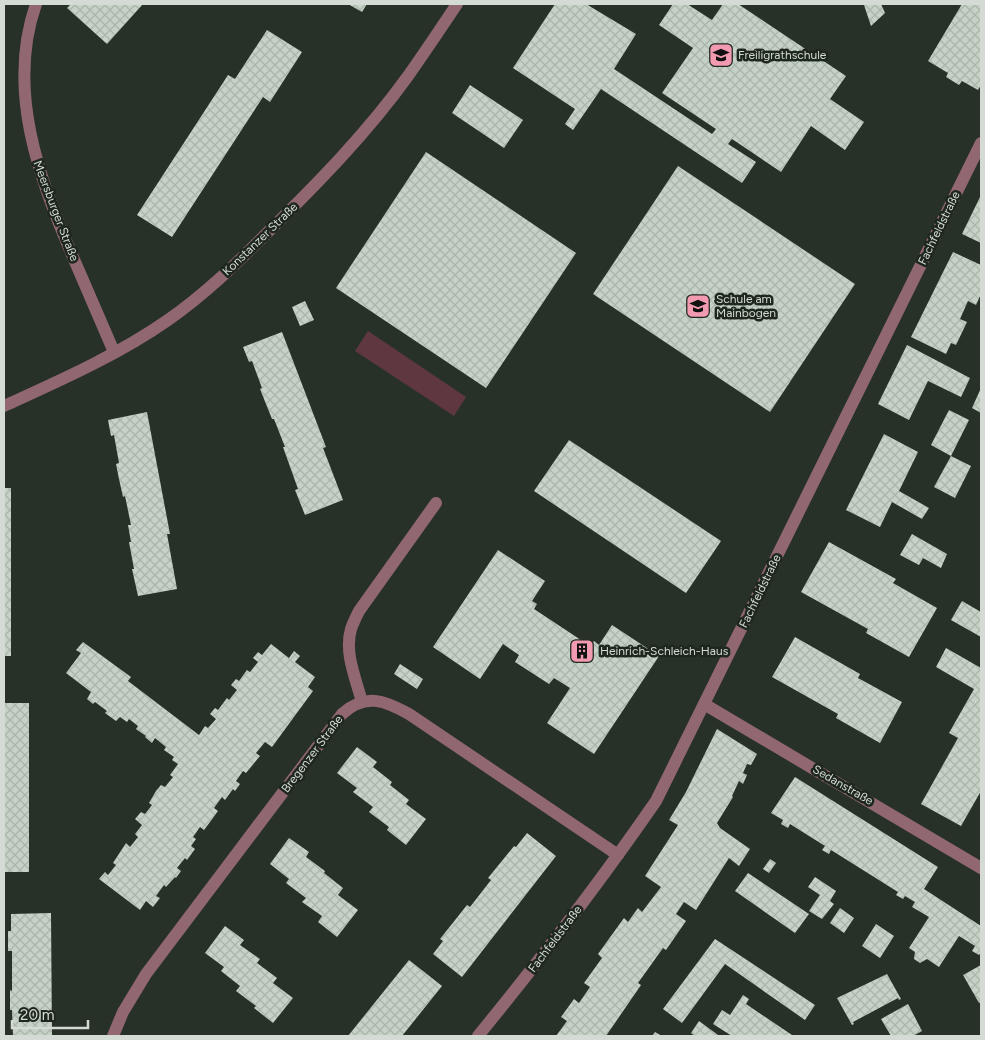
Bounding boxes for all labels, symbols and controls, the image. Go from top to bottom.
school or university icon: Freiligrathschule [708,42,734,68]
place label: Freiligrathschule [738,48,827,62]
street label: Meersburger Straße [30,159,82,264]
street label: Fachfeldstraße [915,189,963,267]
street label: Konstanzer Straße [220,199,301,278]
place label: Schule am Mainbogen [716,292,776,320]
school or university icon: Schule am Mainbogen [685,293,711,319]
street label: Fachfeldstraße [736,552,784,630]
building icon: Heinrich-Schleich-Haus [569,638,595,664]
place label: Heinrich-Schleich-Haus [600,644,729,658]
street label: Bregenzer Straße [278,712,346,795]
street label: Sedanstraße [810,762,876,808]
street label: Fachfeldstraße [525,902,585,975]
scale bar [12,998,89,1030]
text: 20 m [20,1006,54,1024]

